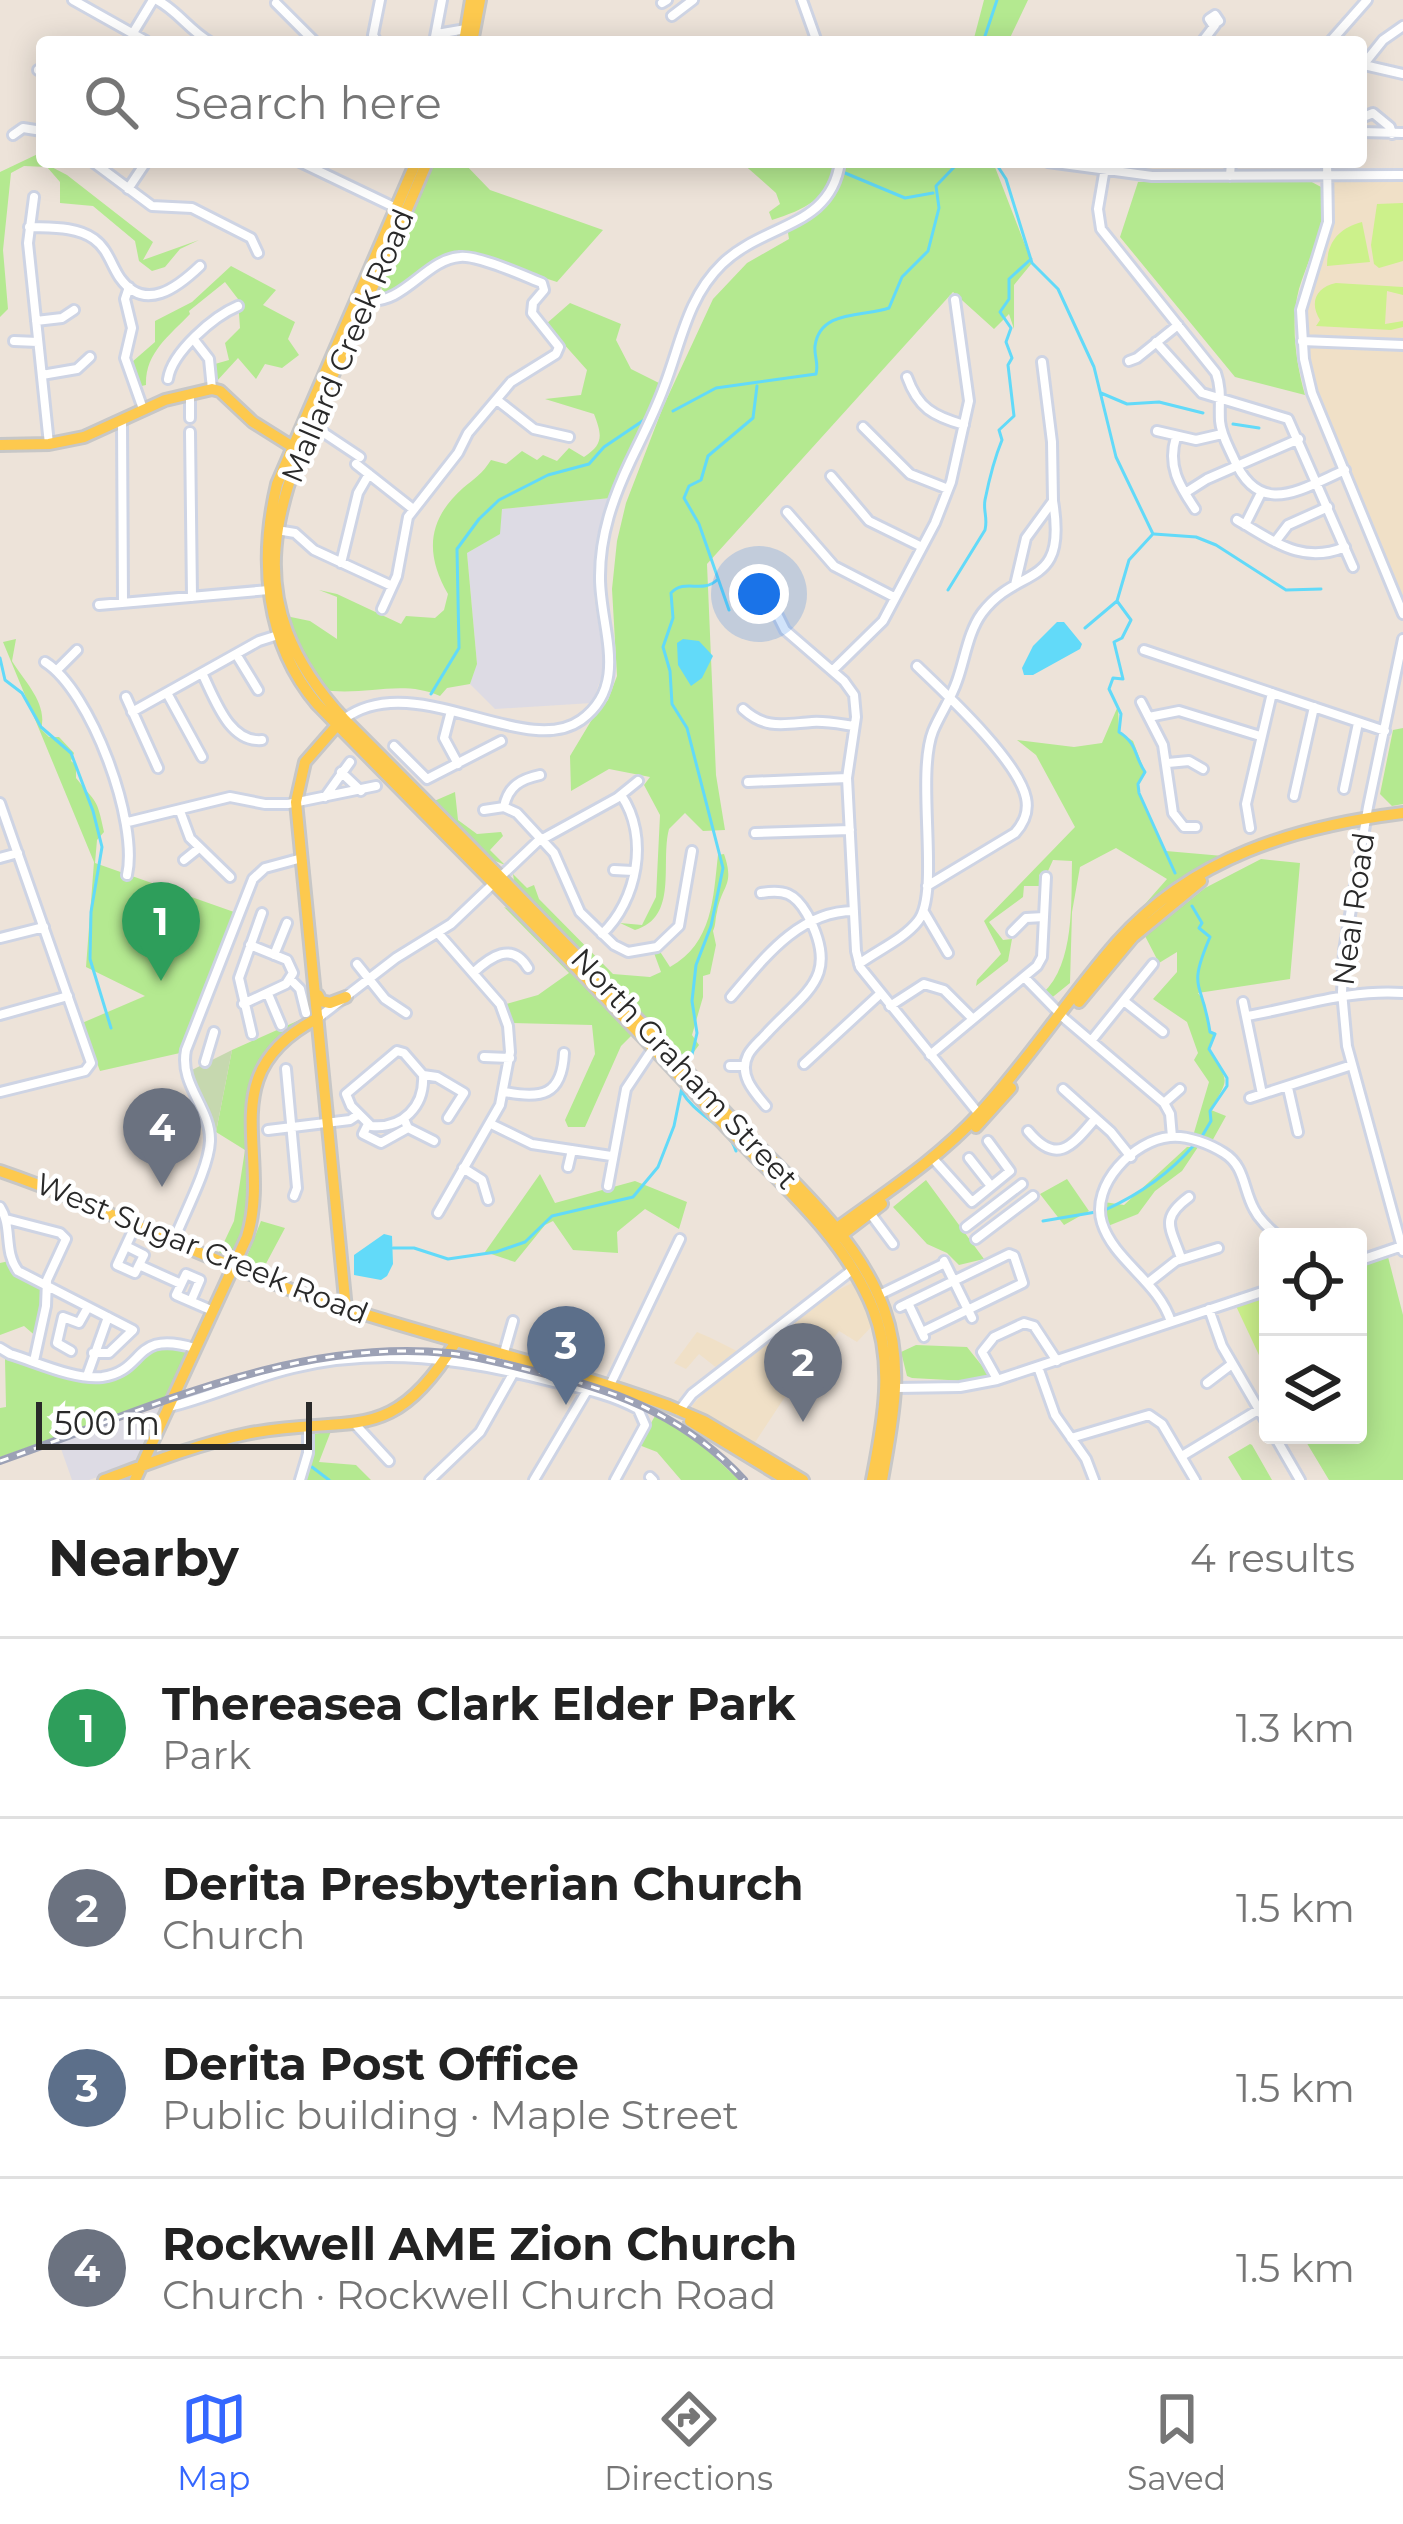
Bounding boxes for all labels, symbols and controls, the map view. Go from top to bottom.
search box [36,36,1367,168]
icon: search [78,69,144,135]
text: Search here [174,75,442,130]
street label: Mallard Creek Road [273,204,422,488]
your location [729,564,789,624]
street label: Neal Road [1324,830,1383,988]
pin: 1 [122,882,200,981]
street label: North Graham Street [563,940,806,1197]
pin: 4 [123,1088,201,1187]
street label: West Sugar Creek Road [31,1165,374,1332]
map controls [1259,1228,1367,1444]
button: locate [1259,1228,1367,1336]
pin: 3 [527,1306,605,1405]
pin: 2 [764,1323,842,1422]
button: layers [1259,1336,1367,1444]
scale bar [36,1396,312,1449]
text: 500 m [54,1403,160,1443]
text: Nearby [48,1527,239,1589]
text: 4 results [1190,1534,1355,1582]
text: Thereasea Clark Elder Park [162,1676,796,1731]
text: 1 [79,1704,95,1752]
text: 1.3 km [1236,1704,1355,1752]
text: Park [162,1731,251,1779]
text: Derita Presbyterian Church [162,1856,804,1911]
text: 2 [75,1884,99,1932]
text: 1.5 km [1236,1884,1355,1932]
text: Church [162,1911,305,1959]
text: Derita Post Office [162,2036,579,2091]
text: 3 [75,2064,99,2112]
text: 1.5 km [1236,2064,1355,2112]
text: Public building · Maple Street [162,2091,739,2139]
text: Rockwell AME Zion Church [162,2216,797,2271]
text: 4 [74,2244,100,2292]
text: 1.5 km [1236,2244,1355,2292]
text: Church · Rockwell Church Road [162,2271,776,2319]
tab: Map [177,2386,250,2498]
tab: Directions [604,2386,773,2498]
tab: Saved [1127,2386,1226,2498]

